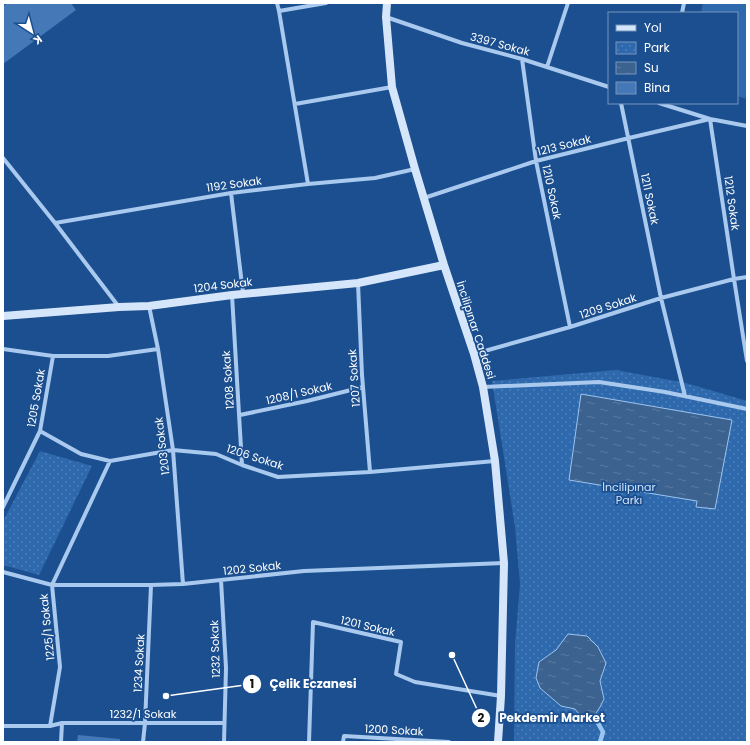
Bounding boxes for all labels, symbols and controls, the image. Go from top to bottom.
north arrow [12,12,52,52]
legend [608,12,738,104]
text: Yol [644,19,662,36]
street label: 3397 Sokak [468,28,532,60]
text: K [30,31,46,49]
text: Park [644,39,671,56]
text: Su [644,59,659,76]
text: Bina [644,79,670,96]
street label: 1213 Sokak [535,130,593,159]
street label: 1210 Sokak [538,163,566,221]
street label: 1192 Sokak [205,172,263,196]
street label: 1211 Sokak [637,172,663,226]
street label: 1212 Sokak [720,175,744,232]
street label: 1204 Sokak [193,273,254,297]
street label: İncilipınar Caddesi [453,279,499,381]
street label: 1209 Sokak [578,289,639,323]
street label: 1207 Sokak [344,348,364,407]
street label: 1208 Sokak [218,350,238,410]
street label: 1205 Sokak [23,367,49,428]
street label: 1208/1 Sokak [264,378,334,408]
street label: 1203 Sokak [150,416,174,476]
street label: 1206 Sokak [224,440,286,474]
park label: İncilipınar Parkı [602,479,656,508]
street label: 1202 Sokak [222,557,282,579]
street label: 1225/1 Sokak [36,593,58,661]
street label: 1201 Sokak [339,612,397,640]
street label: 1232 Sokak [206,619,224,678]
street label: 1234 Sokak [129,633,149,693]
callout: Çelik Eczanesi [242,672,365,696]
text: 1 [250,675,254,692]
text: Çelik Eczanesi [269,675,357,692]
street label: 1232/1 Sokak [110,706,177,722]
callout: Pekdemir Market [471,706,613,730]
text: 2 [478,709,485,726]
text: Pekdemir Market [499,709,605,726]
street label: 1200 Sokak [364,720,424,740]

